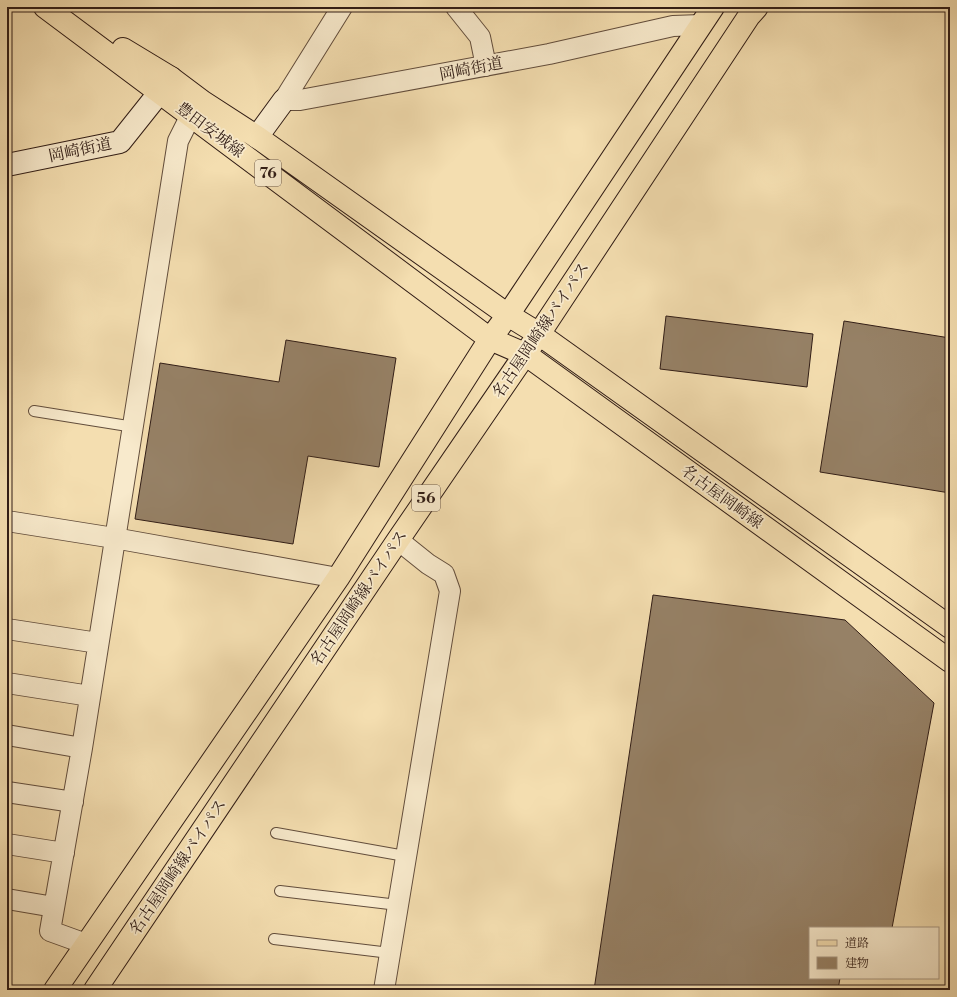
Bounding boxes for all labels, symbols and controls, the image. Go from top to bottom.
street label: 岡崎街道 [438,53,504,85]
street label: 豊田安城線 [172,98,248,162]
street label: 岡崎街道 [47,134,113,166]
road number: 76 [255,160,281,186]
street label: 名古屋岡崎線バイパス [488,258,594,402]
street label: 名古屋岡崎線 [677,461,767,533]
road number: 56 [412,485,440,511]
street label: 名古屋岡崎線バイパス [306,526,412,670]
street label: 名古屋岡崎線バイパス [125,795,231,939]
legend [809,927,939,979]
text: 道路 [845,936,869,951]
text: 建物 [845,956,869,971]

